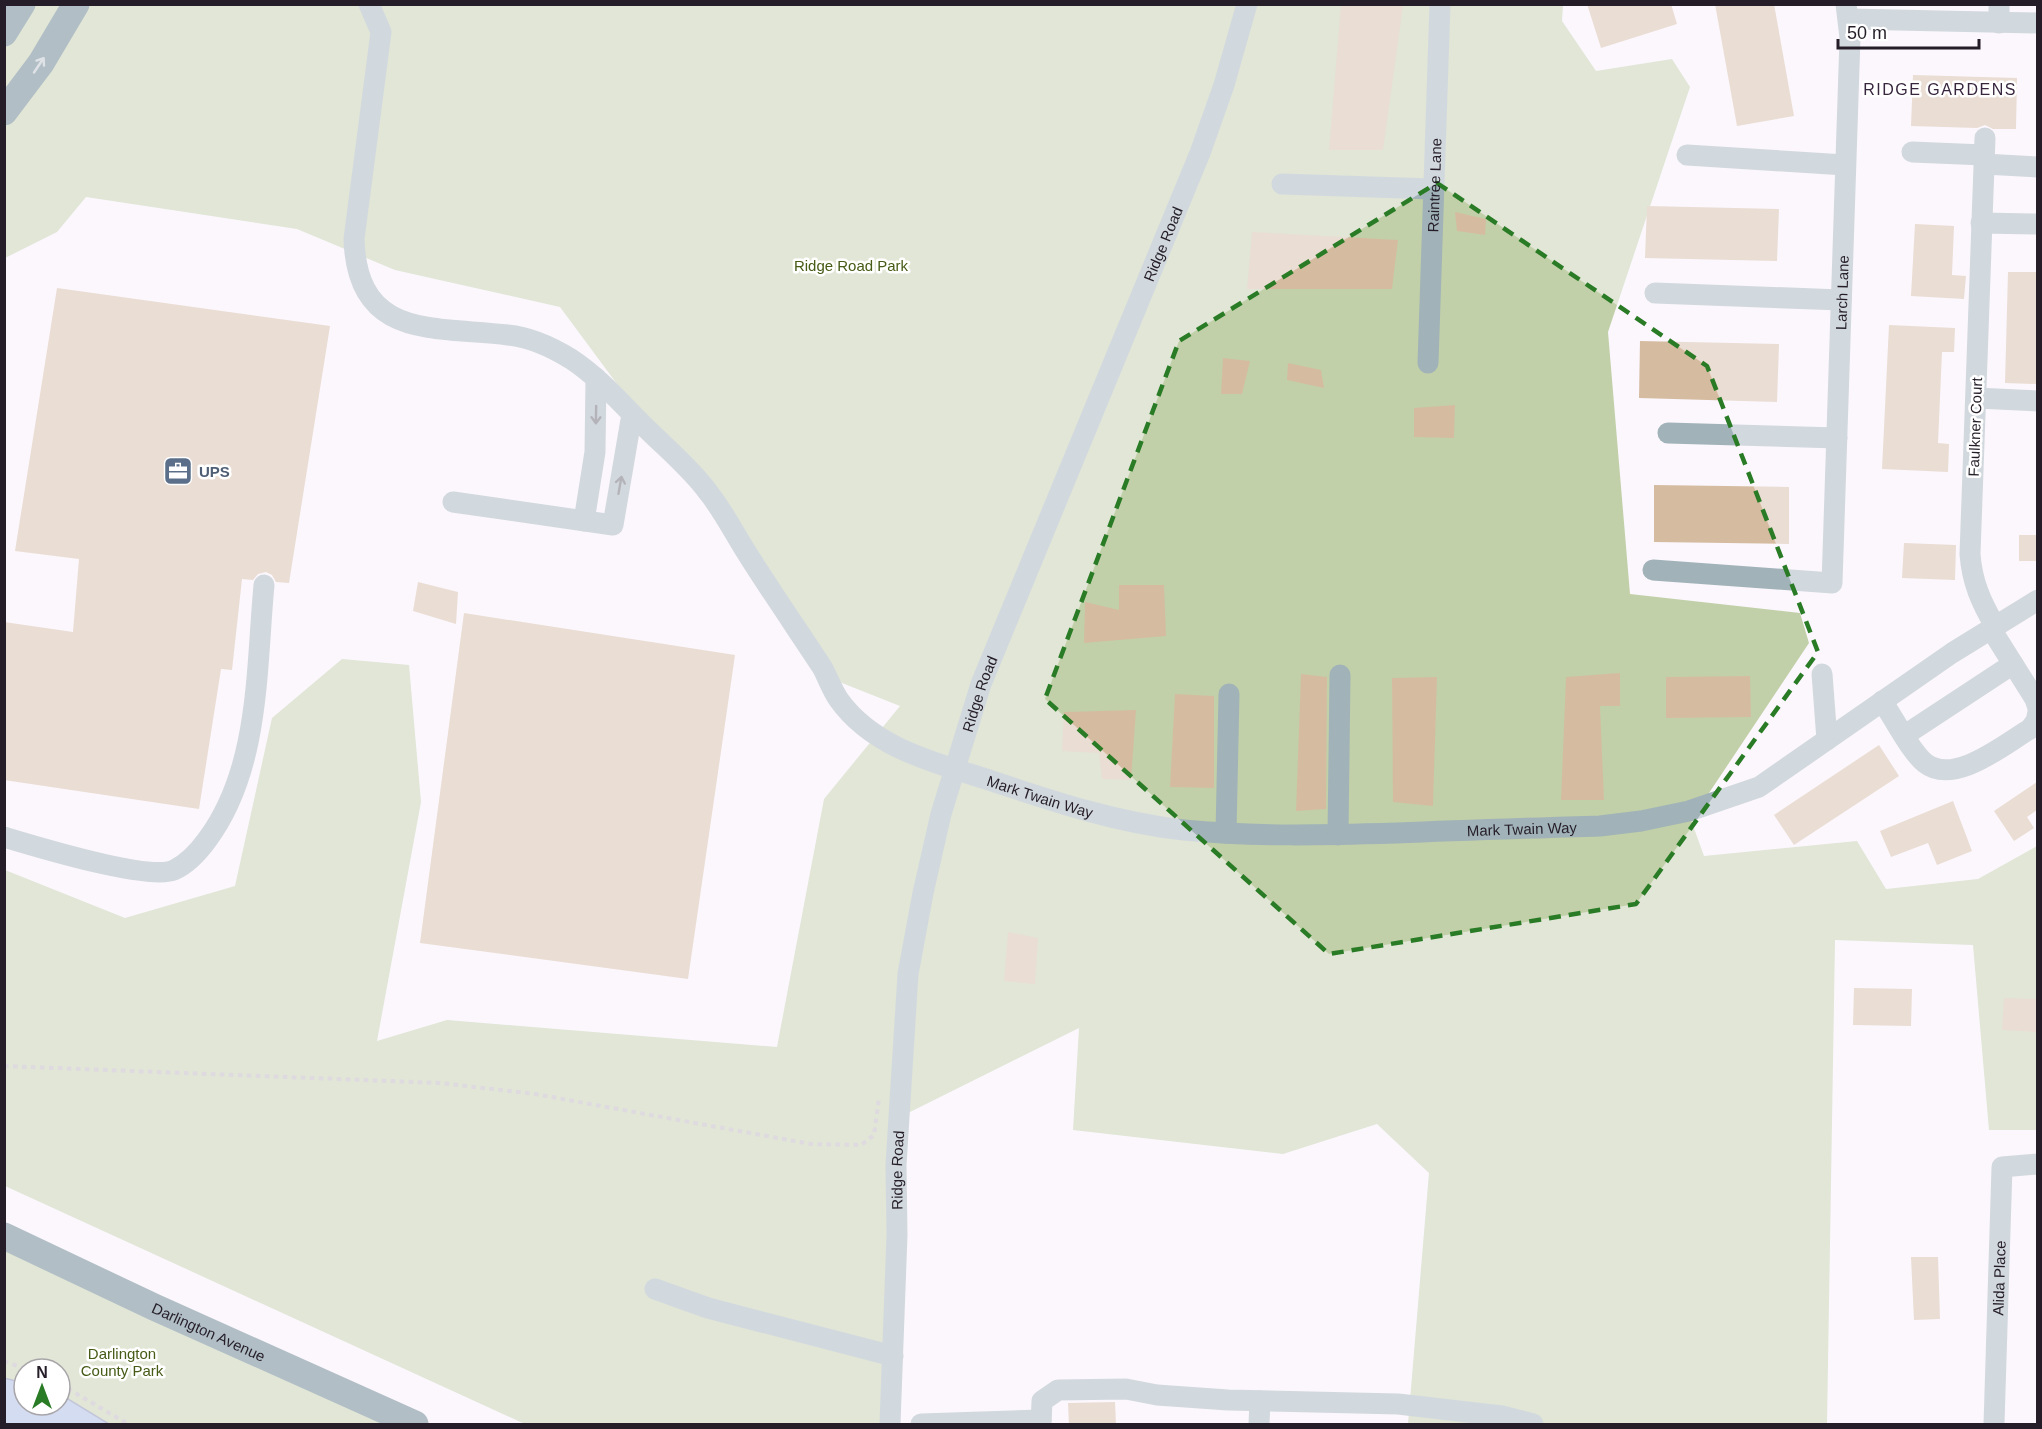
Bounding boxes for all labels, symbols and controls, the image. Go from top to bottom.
scale bar [1838,12,1979,50]
text: 50 m [1847,23,1887,43]
one-way arrow [33,57,45,73]
district label: RIDGE GARDENS [1863,81,2017,98]
street label: Raintree Lane [1424,138,1444,232]
street label: Ridge Road [1140,204,1185,284]
street label: Larch Lane [1832,255,1851,330]
park label: Ridge Road Park [794,257,909,274]
street label: Faulkner Court [1965,376,1985,477]
one-way arrow [590,404,602,424]
office icon: UPS [162,455,194,487]
place label: UPS [199,463,230,480]
one-way arrow [614,475,625,495]
street label: Ridge Road [958,653,1000,734]
street label: Mark Twain Way [985,772,1096,821]
street label: Mark Twain Way [1466,818,1578,839]
street label: Ridge Road [887,1130,907,1210]
street label: Alida Place [1989,1240,2008,1316]
street label: Darlington Avenue [149,1299,268,1364]
park label: Darlington County Park [81,1345,164,1379]
north arrow [12,1357,72,1417]
text: N [36,1364,48,1381]

